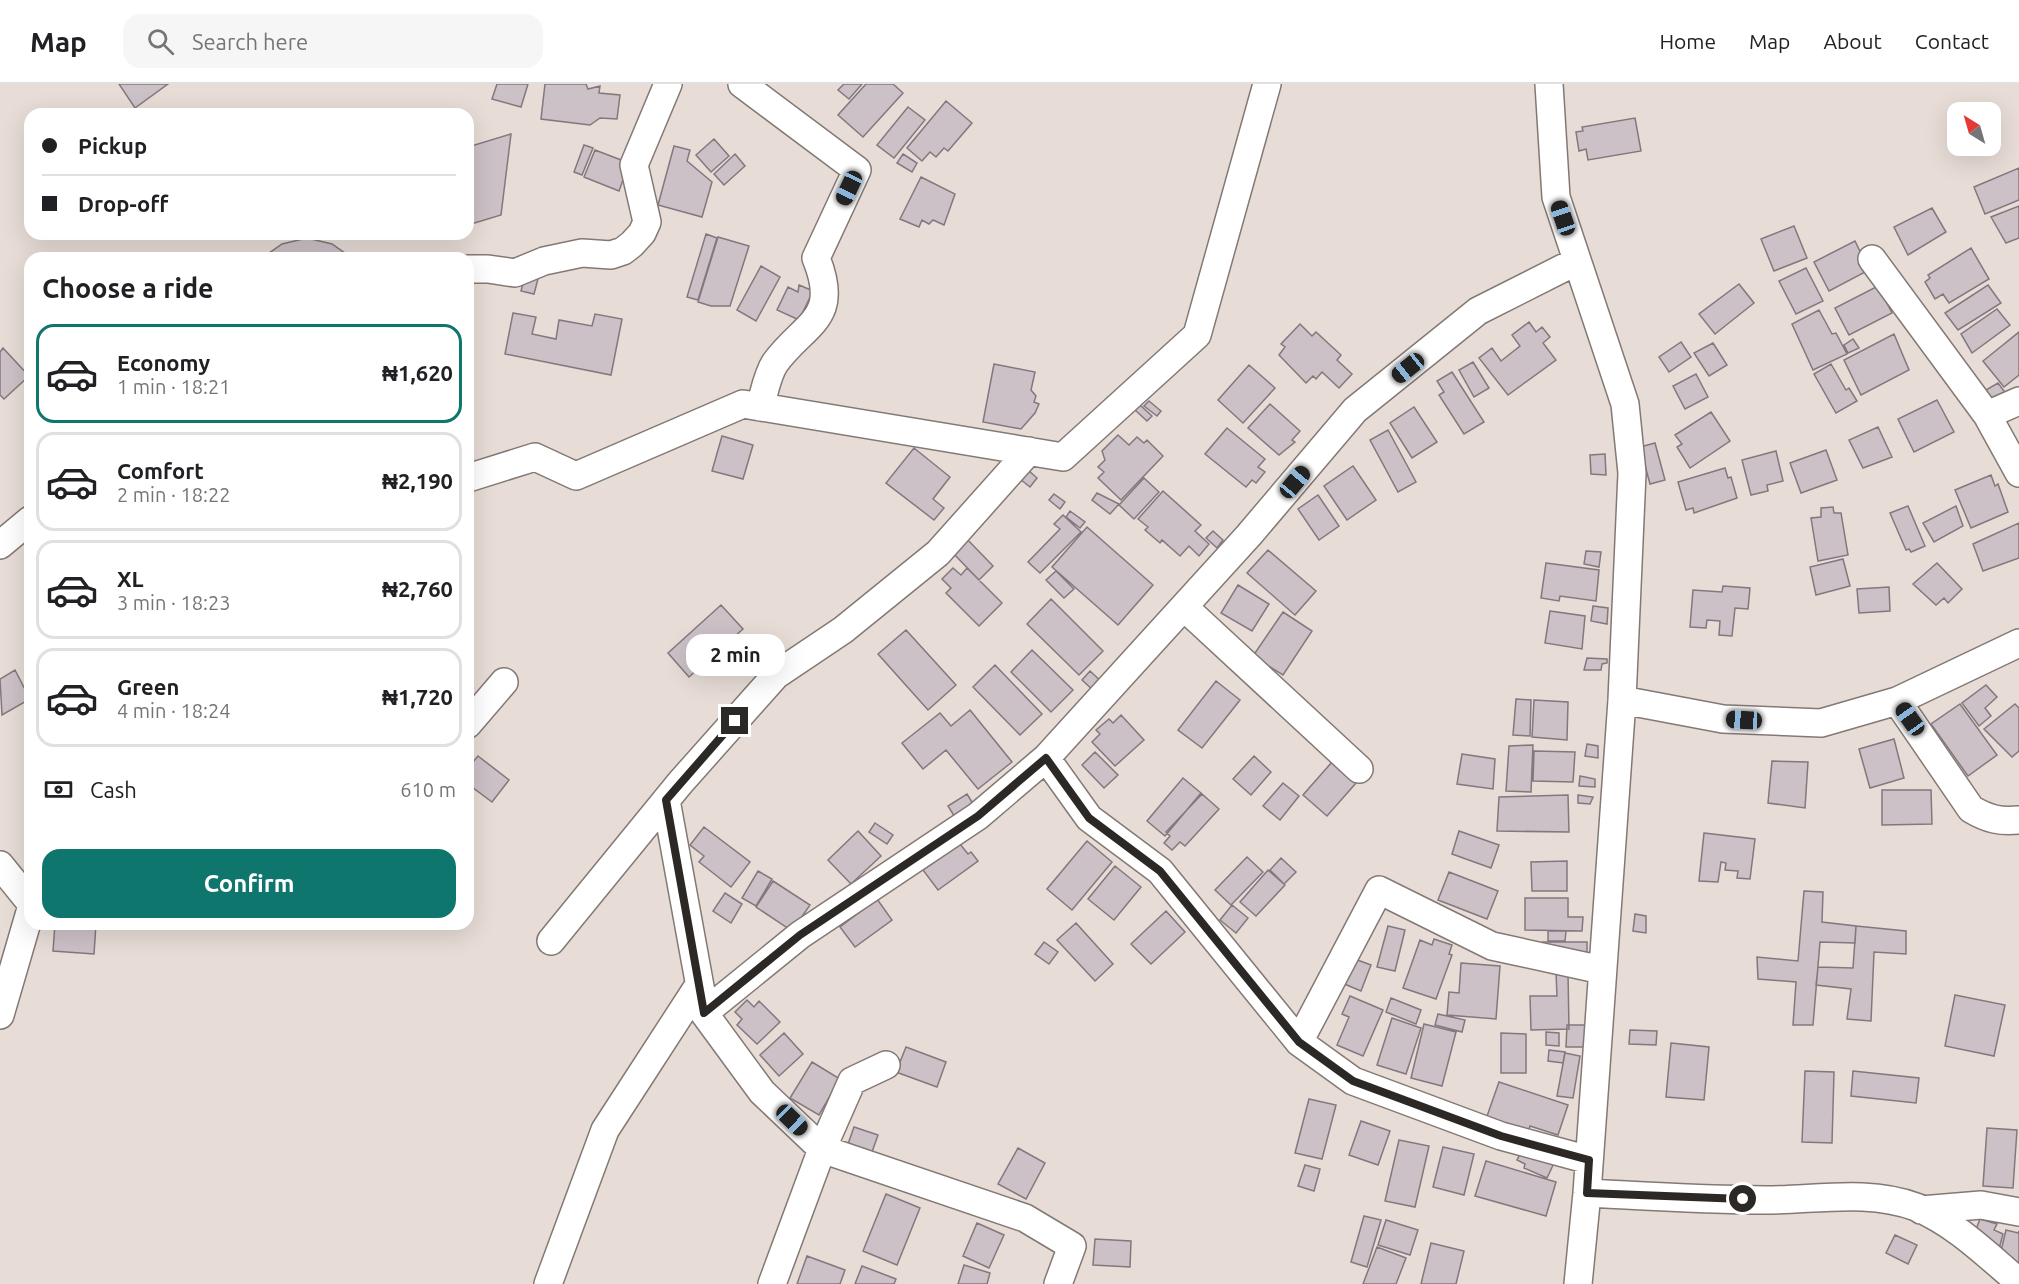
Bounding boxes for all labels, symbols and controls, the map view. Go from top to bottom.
search box [123,14,543,68]
icon: search [144,25,177,58]
text: Map [30,26,87,57]
text: Search here [192,29,308,54]
text: Home [1659,29,1716,53]
text: Map [1749,29,1790,53]
text: About [1823,29,1882,53]
text: Contact [1915,29,1989,53]
north arrow [1947,102,2001,156]
map controls [1947,102,2001,156]
text: Pickup [78,133,147,158]
car [833,168,865,208]
text: Drop-off [78,191,168,216]
car [1549,198,1577,238]
text: Choose a ride [42,273,214,303]
icon: car [45,347,99,401]
text: Economy [117,350,210,375]
car [1388,350,1428,386]
text: ₦1,620 [382,360,453,385]
text: 1 min · 18:21 [117,375,231,398]
icon: car [45,455,99,509]
text: Comfort [117,458,204,483]
car [1277,462,1313,502]
text: ₦2,190 [382,468,453,493]
text: 2 min · 18:22 [117,483,231,506]
icon: car [45,563,99,617]
text: XL [117,566,144,591]
text: ₦2,760 [382,576,453,601]
text: 3 min · 18:23 [117,591,231,614]
callout: 2 min [686,634,784,676]
text: 2 min [710,643,761,666]
icon: car [45,671,99,725]
text: Green [117,674,179,699]
text: ₦1,720 [382,684,453,709]
text: 4 min · 18:24 [117,699,231,722]
car [1892,699,1928,739]
route end [721,707,748,734]
car [1726,710,1762,730]
icon: cash [42,773,75,806]
text: Cash [90,777,137,802]
text: 610 m [400,778,456,801]
button: Confirm [42,849,456,918]
car [773,1101,811,1139]
route start [1729,1185,1756,1212]

